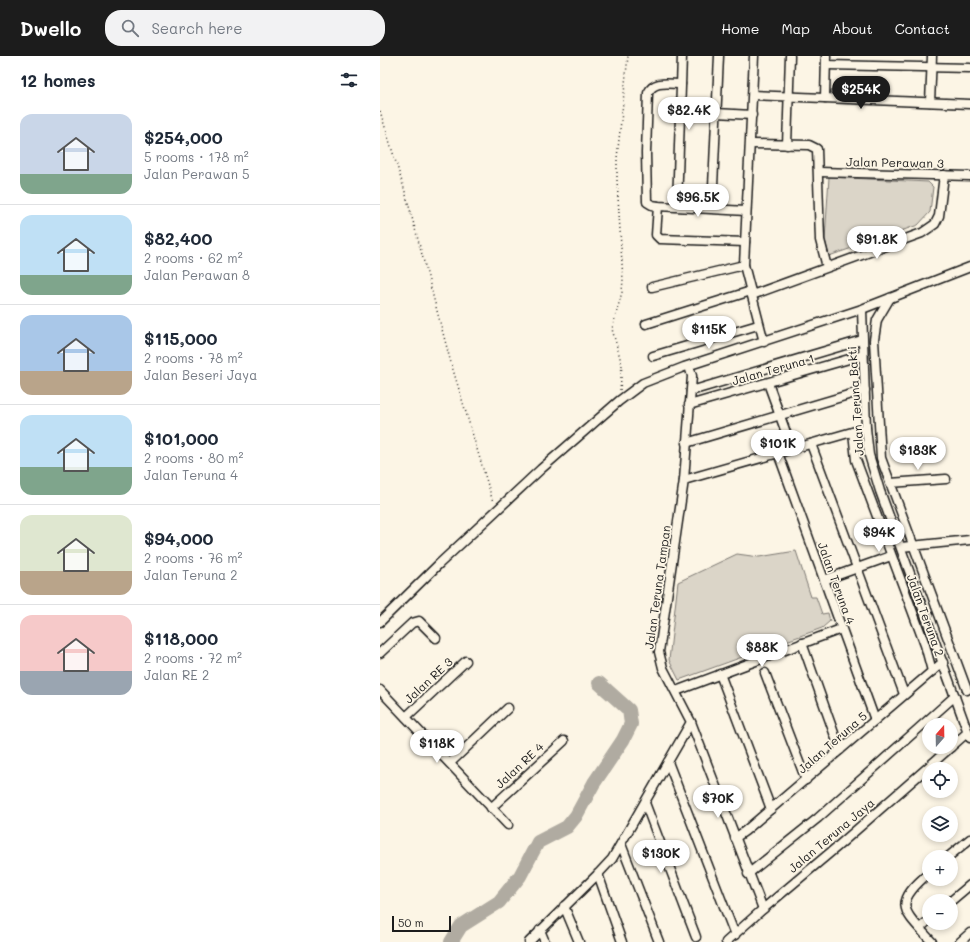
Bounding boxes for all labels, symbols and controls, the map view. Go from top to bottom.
search box [105,10,385,46]
text: Dwello [20,16,81,41]
icon: search [119,17,141,39]
text: Search here [151,18,243,38]
text: Home [721,19,759,38]
text: Map [781,19,810,38]
text: About [832,19,873,38]
text: Contact [895,19,950,38]
text: 12 homes [20,69,96,91]
icon: filters [338,69,360,91]
pin: $254K [833,76,889,110]
text: $254K [841,80,881,97]
pin: $82.4K [656,97,722,131]
text: $82.4K [667,101,711,118]
text: $254,000 [144,126,223,148]
icon: home [52,130,100,178]
text: 5 rooms · 178 m² [144,148,249,165]
street label: Jalan Perawan 3 [846,153,944,171]
text: Jalan Perawan 5 [144,165,250,182]
pin: $96.5K [665,184,731,218]
text: $96.5K [676,188,720,205]
pin: $91.8K [844,226,910,260]
text: $82,400 [144,227,212,249]
text: $91.8K [856,230,898,247]
icon: home [52,231,100,279]
text: 2 rooms · 62 m² [144,249,243,266]
text: Jalan Perawan 8 [144,266,250,283]
pin: $115K [681,316,737,350]
text: $115K [691,320,727,337]
text: $115,000 [144,327,218,349]
icon: home [52,331,100,379]
street label: Jalan Teruna Bakti [843,346,867,456]
text: 2 rooms · 78 m² [144,349,243,366]
street label: Jalan Teruna 1 [730,350,816,388]
text: Jalan Beseri Jaya [144,366,257,383]
text: $101,000 [144,427,219,449]
pin: $101K [750,430,806,464]
icon: home [52,431,100,479]
text: $101K [760,434,796,451]
pin: $183K [890,437,946,471]
text: $183K [899,441,937,458]
text: 2 rooms · 80 m² [144,449,243,466]
text: Jalan Teruna 4 [144,466,238,483]
pin: $94K [855,519,903,553]
text: $94K [863,523,895,540]
street label: Jalan Teruna Tampan [640,524,674,650]
text: $94,000 [144,527,214,549]
icon: home [52,531,100,579]
street label: Jalan Teruna 4 [815,540,859,626]
text: 2 rooms · 76 m² [144,549,243,566]
text: Jalan Teruna 2 [144,566,238,583]
street label: Jalan Teruna 2 [904,572,948,658]
text: $118,000 [144,627,218,649]
icon: home [52,631,100,679]
pin: $88K [738,634,786,668]
text: $88K [746,638,778,655]
text: 2 rooms · 72 m² [144,649,242,666]
street label: Jalan RE 3 [400,654,456,706]
text: Jalan RE 2 [144,666,209,683]
street label: Jalan Teruna 5 [794,708,870,776]
north arrow [922,718,958,754]
map controls [922,718,958,930]
pin: $118K [409,730,465,764]
text: $118K [419,734,455,751]
street label: Jalan RE 4 [491,739,547,791]
button: locate [922,762,958,798]
pin: $70K [694,785,742,819]
text: $70K [702,789,734,806]
street label: Jalan Teruna Jaya [785,794,877,876]
button: layers [922,806,958,842]
pin: $130K [633,840,689,874]
text: $130K [642,844,680,861]
button: + [922,850,958,886]
button: − [922,894,958,930]
scale bar [392,914,451,933]
text: 50 m [398,915,424,930]

